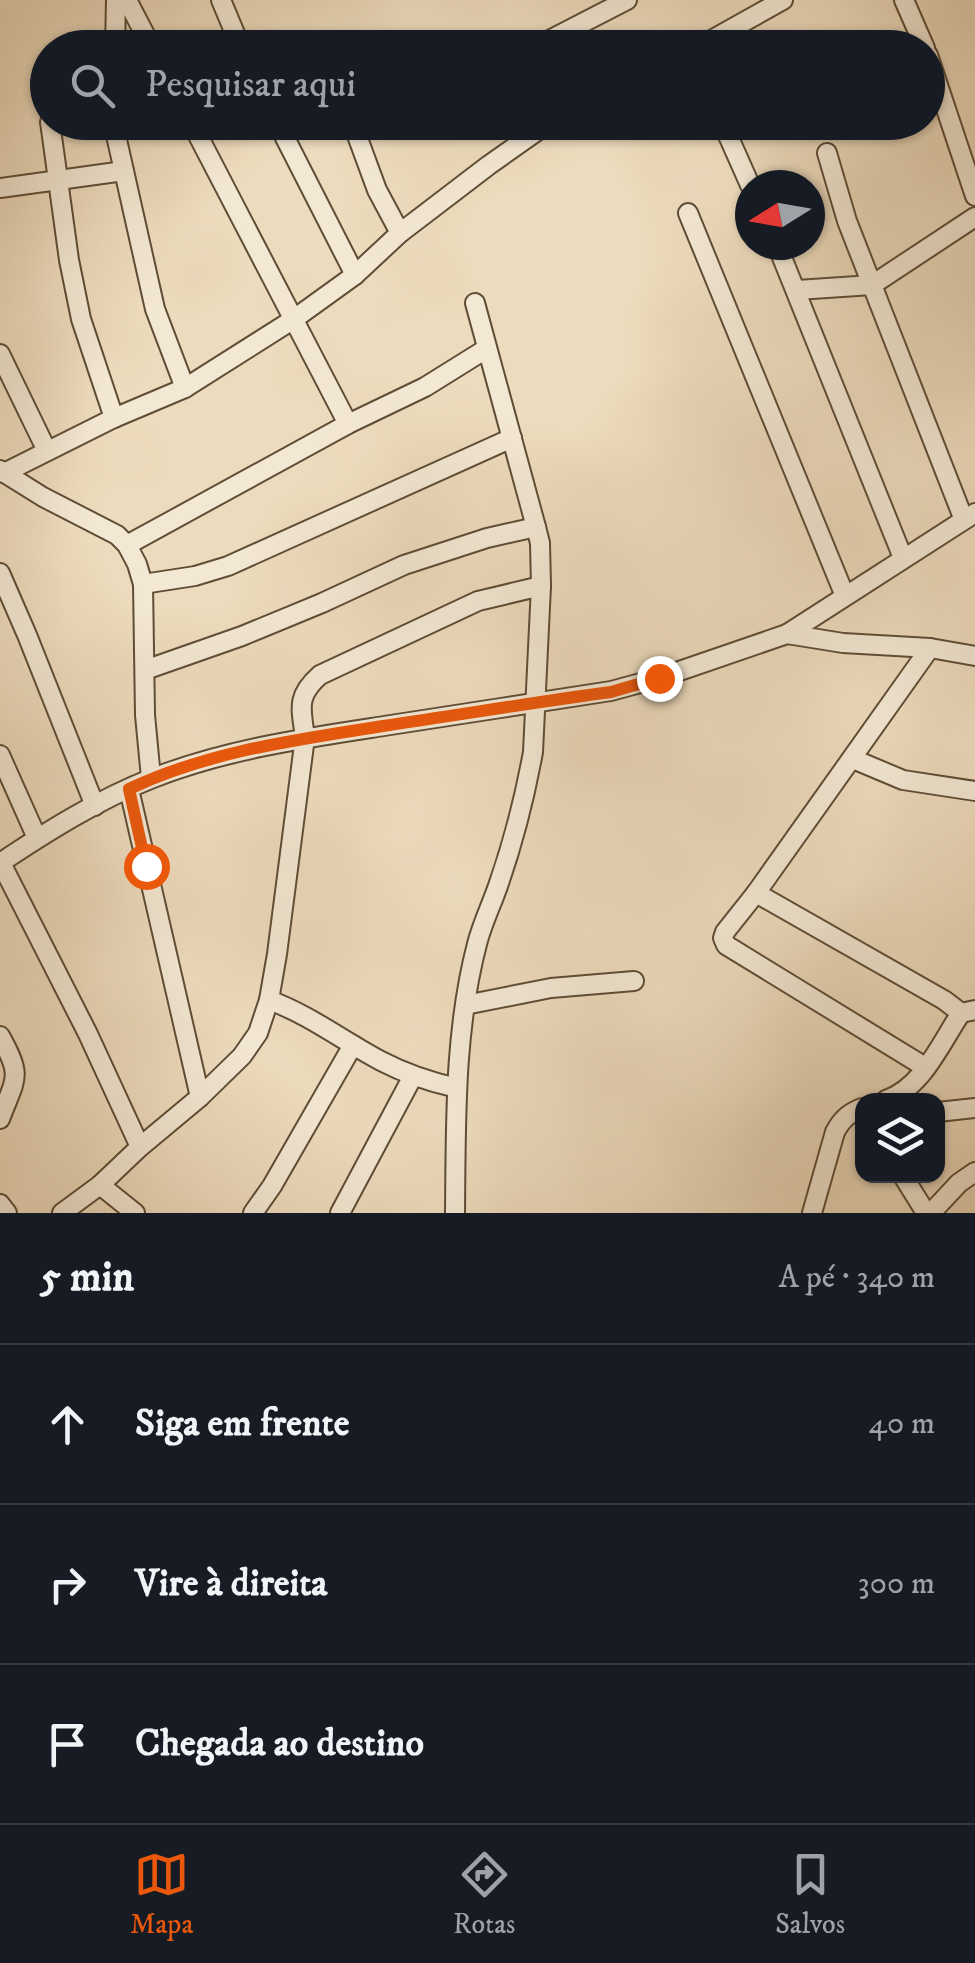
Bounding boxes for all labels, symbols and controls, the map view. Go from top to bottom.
search box [30,30,945,140]
icon: search [65,58,120,113]
text: Pesquisar aqui [145,61,356,109]
north arrow [735,170,825,260]
route end [637,656,683,702]
route start [124,844,170,890]
map controls [855,1093,945,1183]
button: layers [855,1093,945,1183]
text: 5 min [40,1252,134,1304]
text: A pé · 340 m [779,1258,935,1298]
icon: ahead [40,1397,95,1452]
text: Siga em frente [135,1400,349,1448]
text: 40 m [868,1404,935,1444]
icon: right [40,1557,95,1612]
text: Vire à direita [135,1560,327,1608]
text: 300 m [858,1564,935,1604]
icon: arrive [40,1717,95,1772]
text: Chegada ao destino [135,1720,424,1768]
tab: Mapa [130,1847,193,1942]
tab: Rotas [453,1847,515,1942]
tab: Salvos [775,1847,845,1942]

